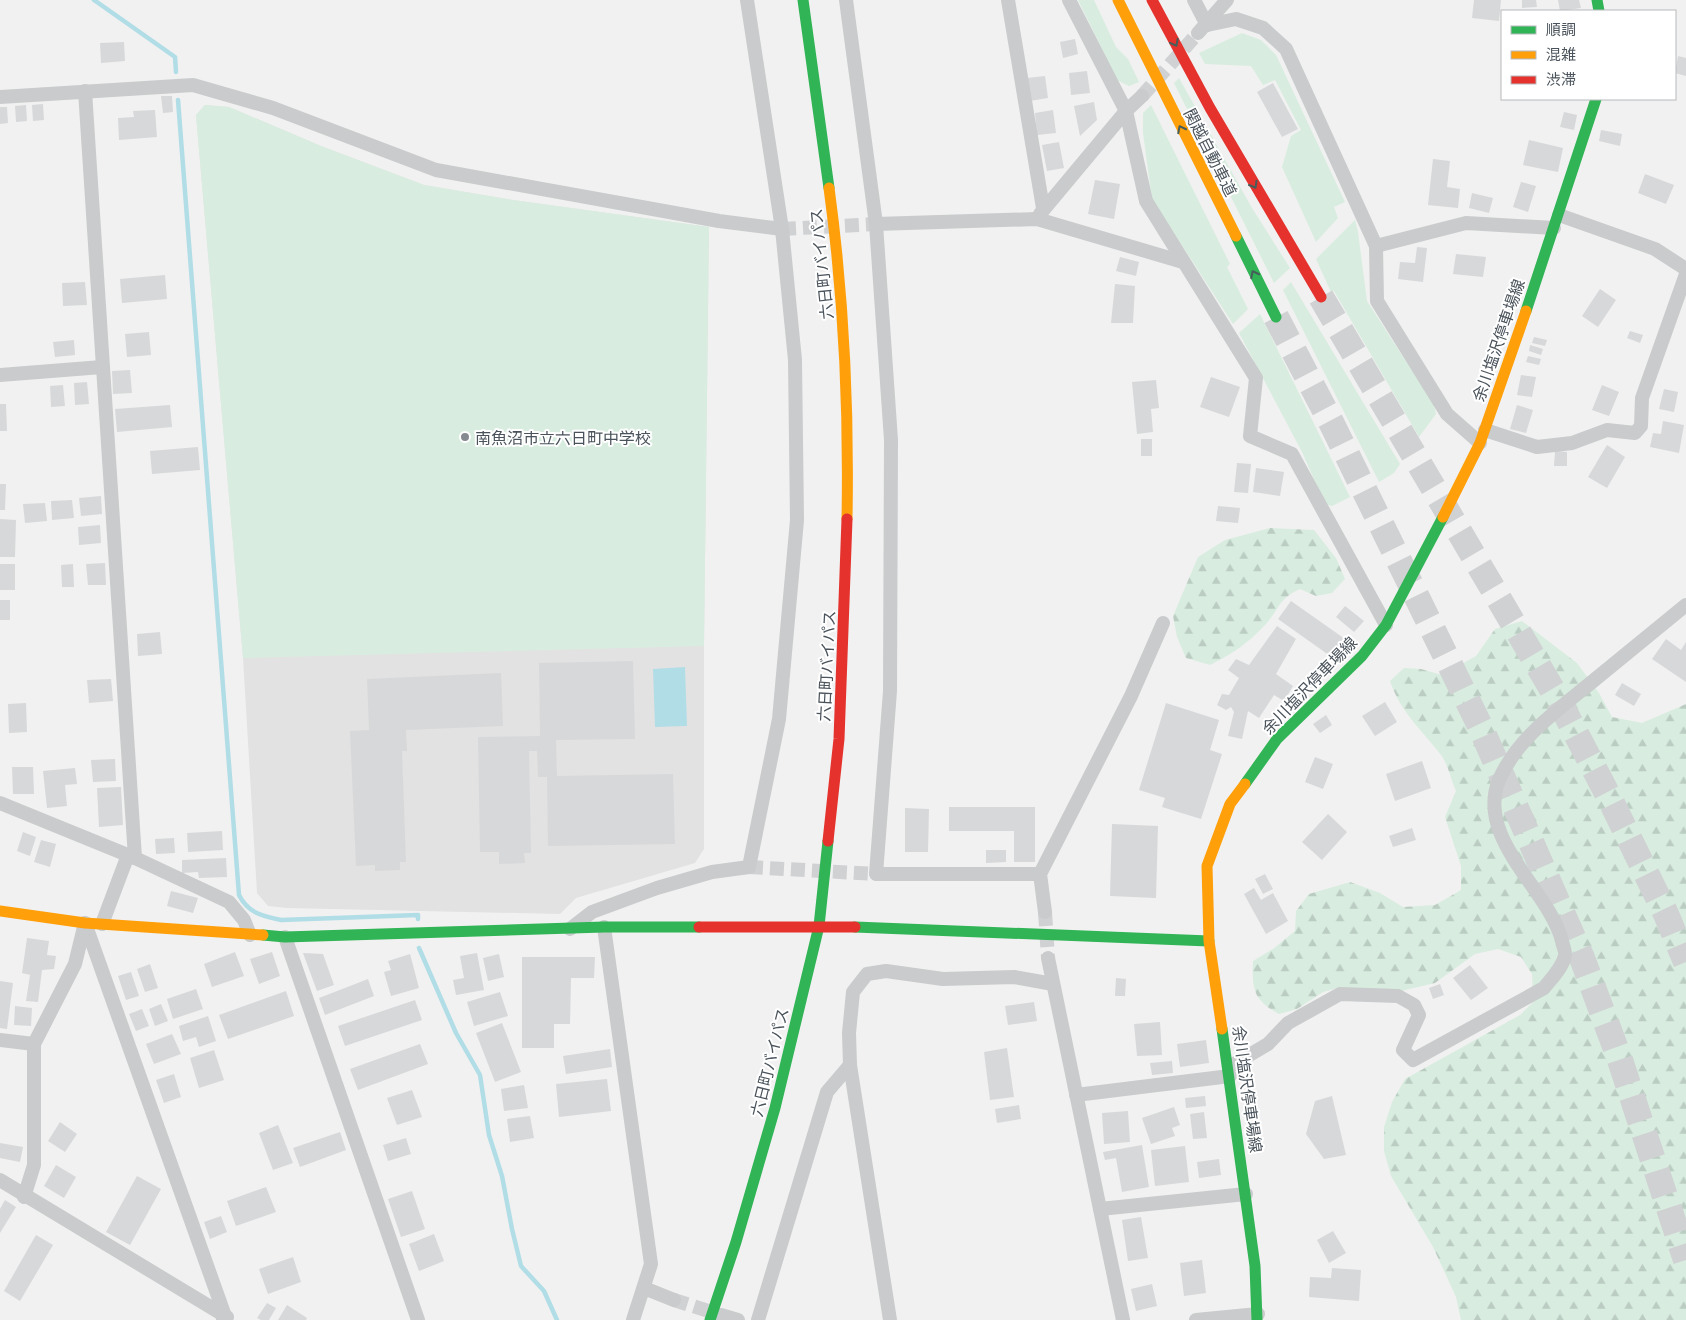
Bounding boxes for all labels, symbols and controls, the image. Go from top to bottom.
legend [1501,10,1676,100]
text: 順調 [1546,20,1576,38]
one-way arrow [1169,38,1179,47]
text: 混雑 [1546,45,1576,63]
text: 渋滞 [1546,70,1576,88]
street label: 関越自動車道 [1181,105,1241,199]
one-way arrow [1178,125,1188,134]
one-way arrow [1248,180,1258,189]
street label: 六日町バイパス [806,207,836,321]
one-way arrow [1250,270,1260,279]
street label: 余川塩沢停車場線 [1468,276,1528,404]
place label: 南魚沼市立六日町中学校 [475,428,651,447]
marker: 南魚沼市立六日町中学校 [459,431,471,443]
street label: 六日町バイパス [814,610,838,722]
street label: 余川塩沢停車場線 [1258,632,1360,738]
street label: 六日町バイパス [746,1006,792,1118]
street label: 余川塩沢停車場線 [1230,1024,1266,1154]

